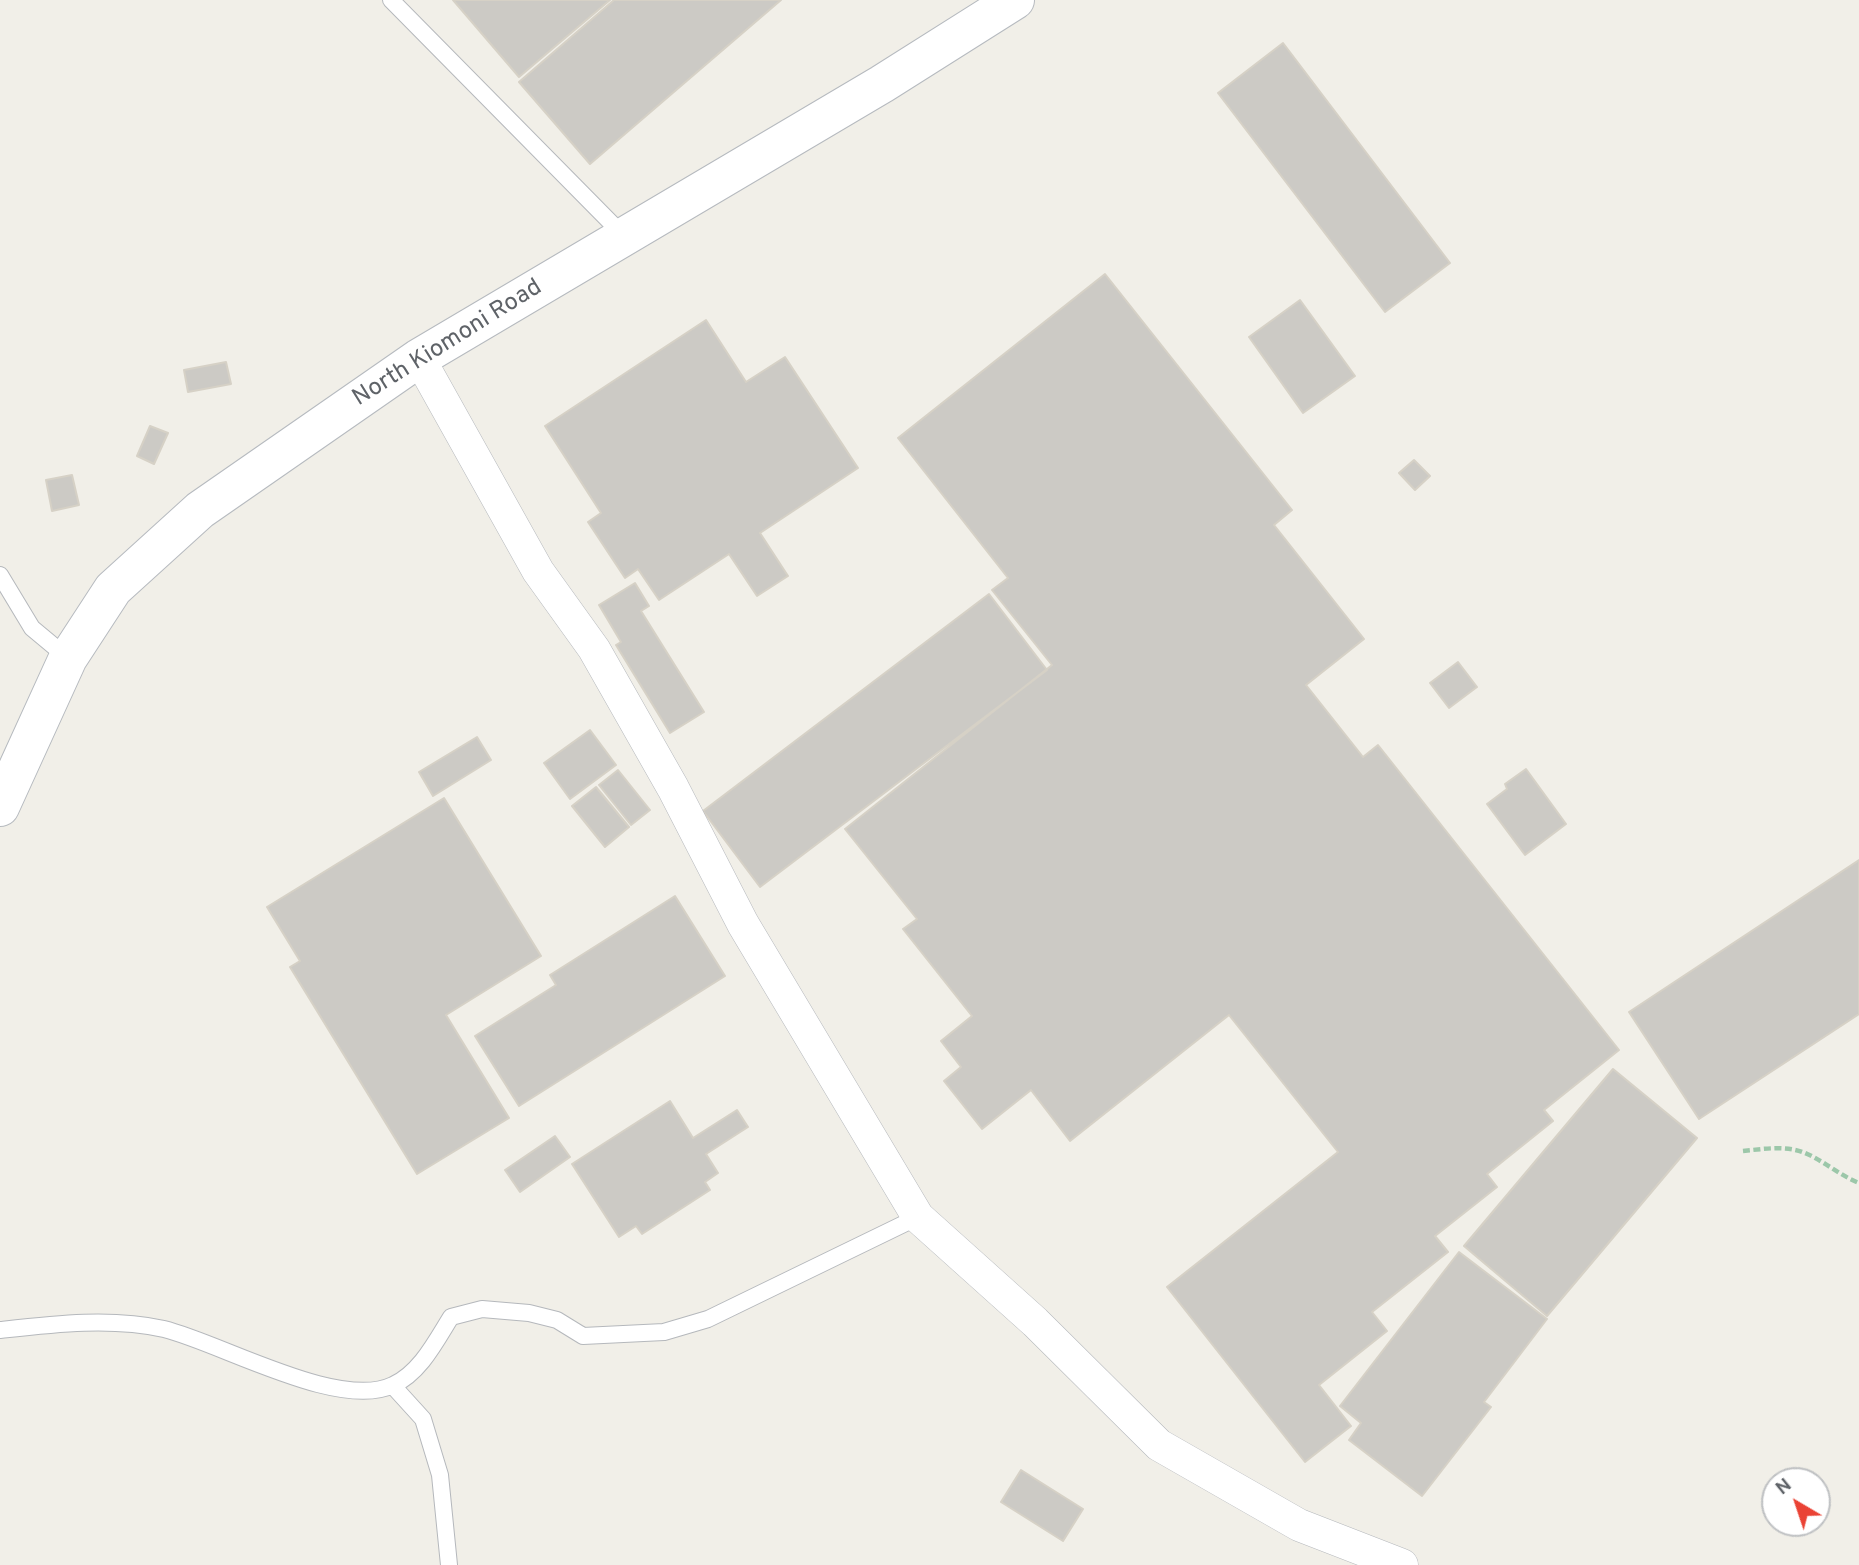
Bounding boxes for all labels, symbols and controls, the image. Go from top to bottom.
street label: North Kiomoni Road [348,274,548,414]
north arrow [1761,1467,1831,1537]
text: N [1771,1474,1797,1501]

